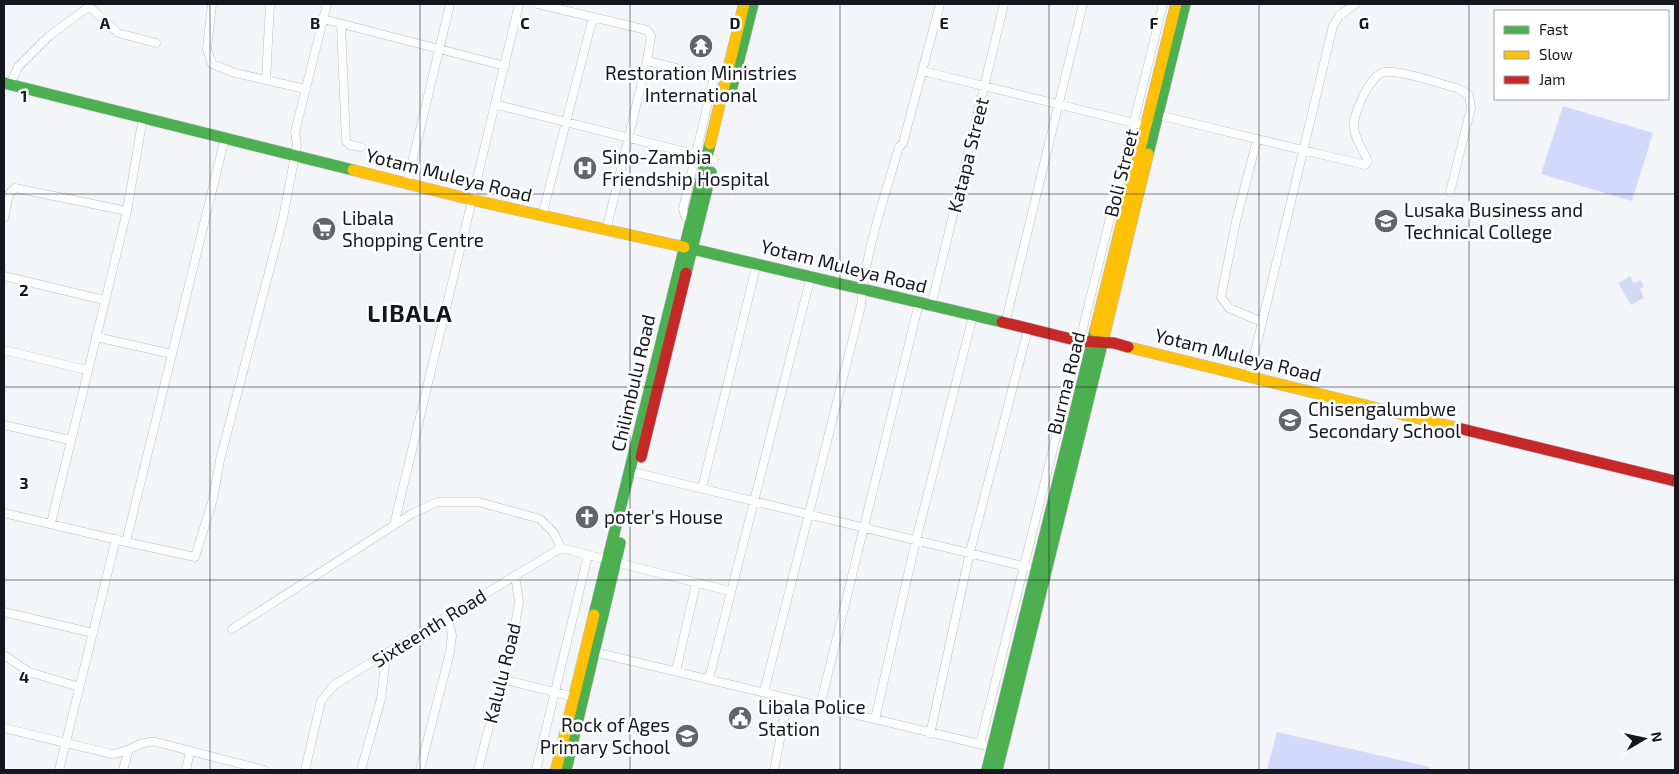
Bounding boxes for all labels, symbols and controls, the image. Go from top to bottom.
legend [1494,10,1669,100]
text: A [100,13,111,32]
text: B [310,13,320,32]
text: C [520,13,530,32]
text: D [730,13,741,32]
text: E [939,13,949,32]
text: F [1150,13,1159,32]
text: G [1359,13,1369,32]
text: Fast [1539,20,1569,38]
temple icon: Restoration Ministries International [688,33,714,59]
text: Slow [1539,45,1573,63]
place label: Restoration Ministries International [605,61,797,106]
text: Jam [1539,70,1565,88]
text: 1 [21,86,27,105]
street label: Katapa Street [942,95,993,215]
street label: Boli Street [1098,126,1143,219]
street label: Yotam Muleya Road [364,143,535,206]
place label: Sino-Zambia Friendship Hospital [602,145,770,190]
hospital icon: Sino-Zambia Friendship Hospital [572,155,598,181]
place label: Lusaka Business and Technical College [1404,198,1583,243]
place label: Libala Shopping Centre [342,206,484,251]
school or university icon: Lusaka Business and Technical College [1373,208,1399,234]
supermarket icon: Libala Shopping Centre [311,216,337,242]
street label: Yotam Muleya Road [759,234,930,297]
text: 2 [19,280,29,299]
district label: LIBALA [367,298,453,327]
street label: Chilimbulu Road [606,312,659,454]
street label: Yotam Muleya Road [1153,323,1324,386]
street label: Burma Road [1042,329,1089,437]
place label: Chisengalumbwe Secondary School [1308,397,1461,442]
school or university icon: Chisengalumbwe Secondary School [1277,407,1303,433]
text: 3 [19,473,29,492]
church icon: poter's House [574,504,600,530]
place label: poter's House [604,505,723,528]
street label: Sixteenth Road [367,583,490,672]
street label: Kalulu Road [478,620,525,725]
text: 4 [19,667,29,686]
place label: Libala Police Station [758,695,866,740]
public building icon: Libala Police Station [727,705,753,731]
place label: Rock of Ages Primary School [540,713,670,758]
north arrow [1619,714,1669,764]
school or university icon: Rock of Ages Primary School [674,723,700,749]
text: N [1648,731,1667,743]

